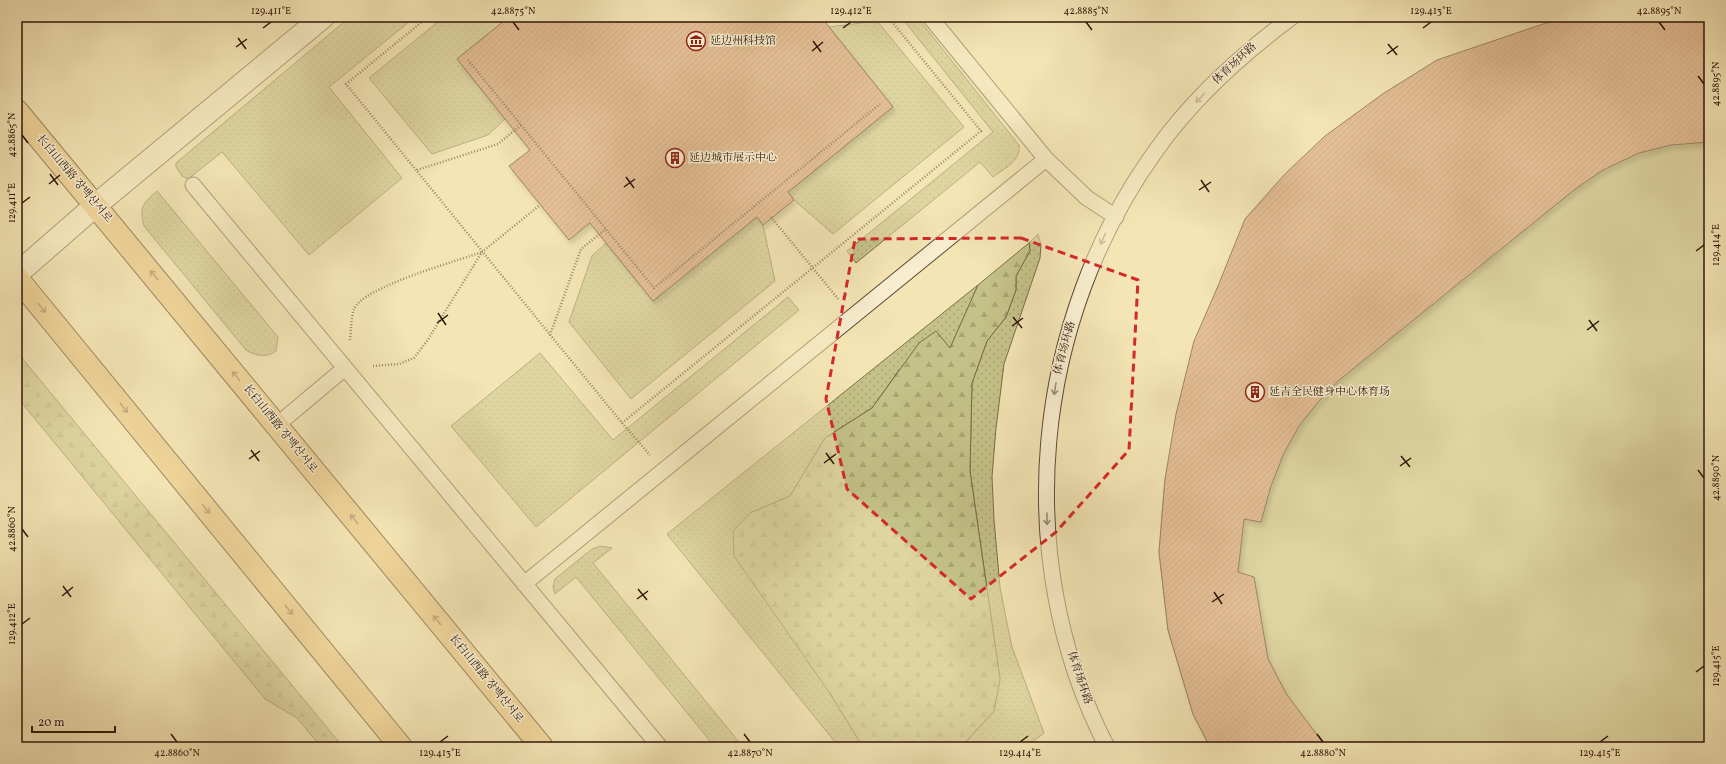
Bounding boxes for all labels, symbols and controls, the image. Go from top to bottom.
text: 129.411°E [251,4,291,18]
text: 42.8875°N [491,4,536,18]
text: 129.412°E [830,4,872,18]
text: 42.8885°N [1064,4,1109,18]
text: 129.413°E [1410,4,1452,18]
text: 42.8895°N [1637,4,1682,18]
museum icon: 延边州科技馆 [685,30,707,52]
place label: 延边州科技馆 [710,34,776,49]
street label: 体育场环路 [1210,40,1260,88]
text: 42.8895°N [1709,61,1723,106]
one-way arrow [1195,93,1205,103]
text: 42.8865°N [5,112,19,157]
street label: 长白山西路 장백산서로 [33,132,115,226]
building icon: 延边城市展示中心 [664,147,686,169]
place label: 延边城市展示中心 [689,151,777,166]
text: 129.411°E [5,183,19,223]
text: 129.414°E [1709,224,1723,266]
one-way arrow [1099,233,1107,245]
one-way arrow [149,270,158,281]
one-way arrow [37,302,46,313]
street label: 体育场环路 [1051,319,1079,377]
one-way arrow [232,370,241,381]
street label: 长白山西路 장백산서로 [239,381,321,477]
building icon: 延吉全民健身中心体育场 [1244,381,1266,403]
one-way arrow [1051,382,1059,395]
place label: 延吉全民健身中心体育场 [1269,385,1390,400]
one-way arrow [120,403,128,414]
text: 42.8890°N [1709,454,1723,501]
one-way arrow [202,504,211,514]
text: 42.8860°N [5,505,19,552]
one-way arrow [1043,512,1051,525]
one-way arrow [350,514,359,525]
text: 129.412°E [5,603,19,645]
one-way arrow [284,604,293,615]
one-way arrow [432,614,441,625]
street label: 长白山西路 장백산서로 [445,631,527,727]
text: 129.415°E [1709,645,1723,687]
street label: 体育场环路 [1063,650,1095,706]
scale bar [32,708,115,734]
text: 20 m [38,715,65,731]
text: 42.8860°N [154,746,201,760]
text: 129.413°E [419,746,461,760]
text: 42.8870°N [727,746,773,760]
text: 129.414°E [999,746,1041,760]
text: 42.8880°N [1300,746,1347,760]
text: 129.415°E [1579,746,1621,760]

